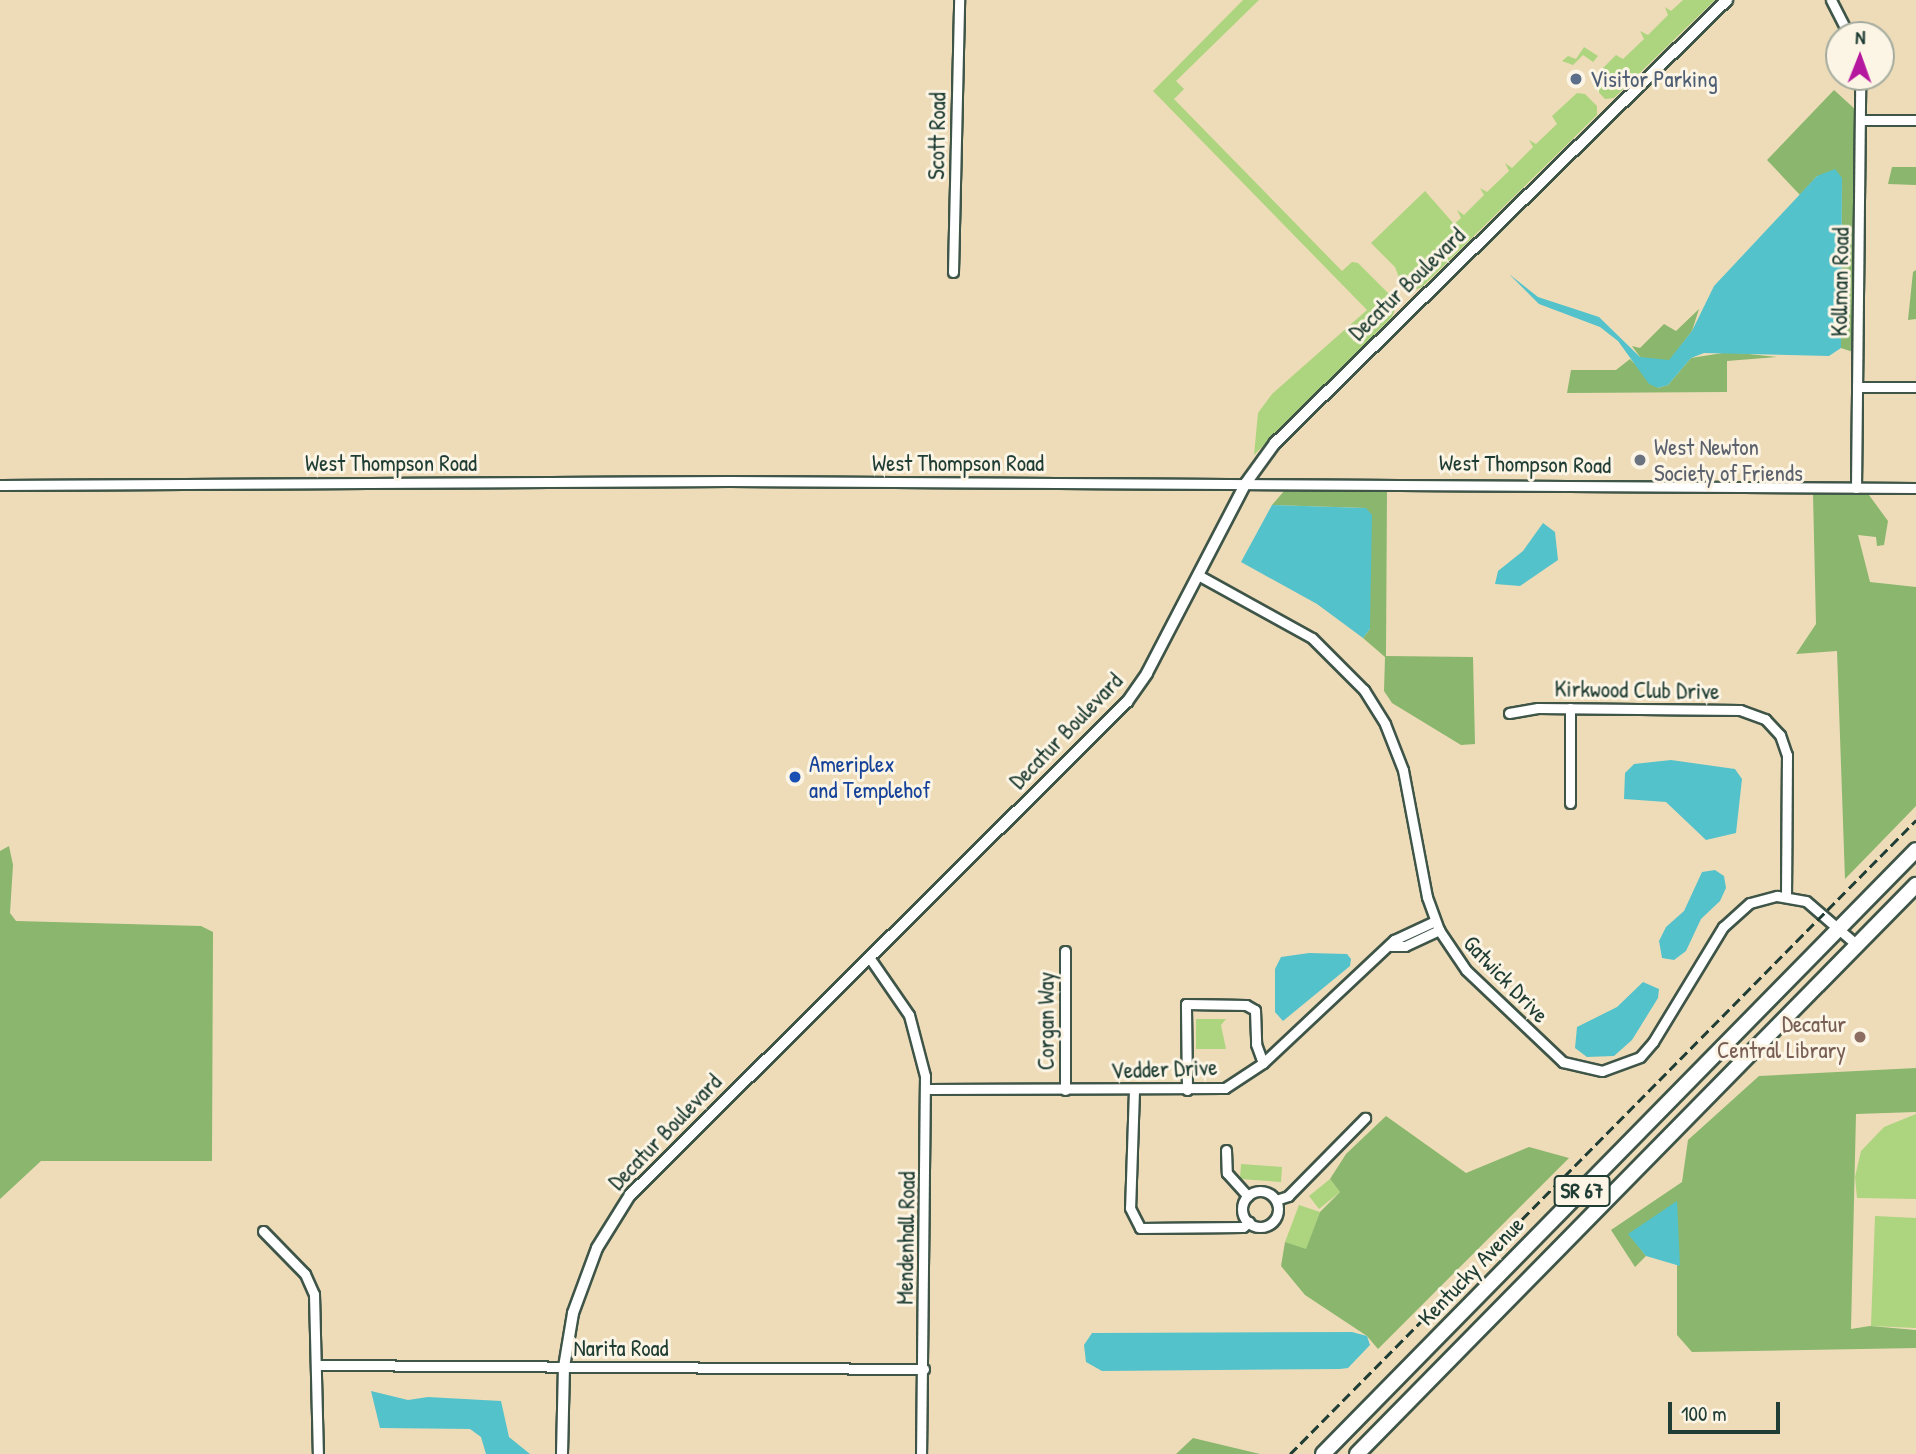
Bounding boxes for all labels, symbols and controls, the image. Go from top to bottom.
north arrow [1825,21,1895,91]
text: N [1855,24,1866,50]
place label: Visitor Parking [1590,65,1718,93]
marker: Visitor Parking [1568,71,1584,87]
street label: Scott Road [922,92,952,180]
street label: Decatur Boulevard [1343,222,1471,346]
street label: Kollman Road [1825,227,1855,337]
place label: West Newton Society of Friends [1654,433,1803,487]
street label: West Thompson Road [305,449,477,477]
street label: West Thompson Road [872,449,1044,477]
street label: West Thompson Road [1439,449,1611,479]
marker: West Newton Society of Friends [1632,452,1648,468]
street label: Decatur Boulevard [1004,667,1128,795]
street label: Kirkwood Club Drive [1554,675,1720,705]
place label: Ameriplex and Templehof [809,750,931,804]
marker: Ameriplex and Templehof [787,769,803,785]
street label: Gatwick Drive [1458,930,1554,1028]
street label: Corgan Way [1032,972,1060,1070]
place label: Decatur Central Library [1717,1010,1846,1064]
marker: Decatur Central Library [1852,1029,1868,1045]
street label: Vedder Drive [1110,1053,1218,1085]
street label: Decatur Boulevard [603,1068,727,1196]
street label: Mendenhall Road [891,1171,921,1305]
road number: SR 67 [1552,1174,1612,1208]
street label: Kentucky Avenue [1412,1211,1530,1331]
street label: Narita Road [573,1334,669,1362]
scale bar [1671,1388,1783,1432]
text: 100 m [1681,1399,1727,1428]

